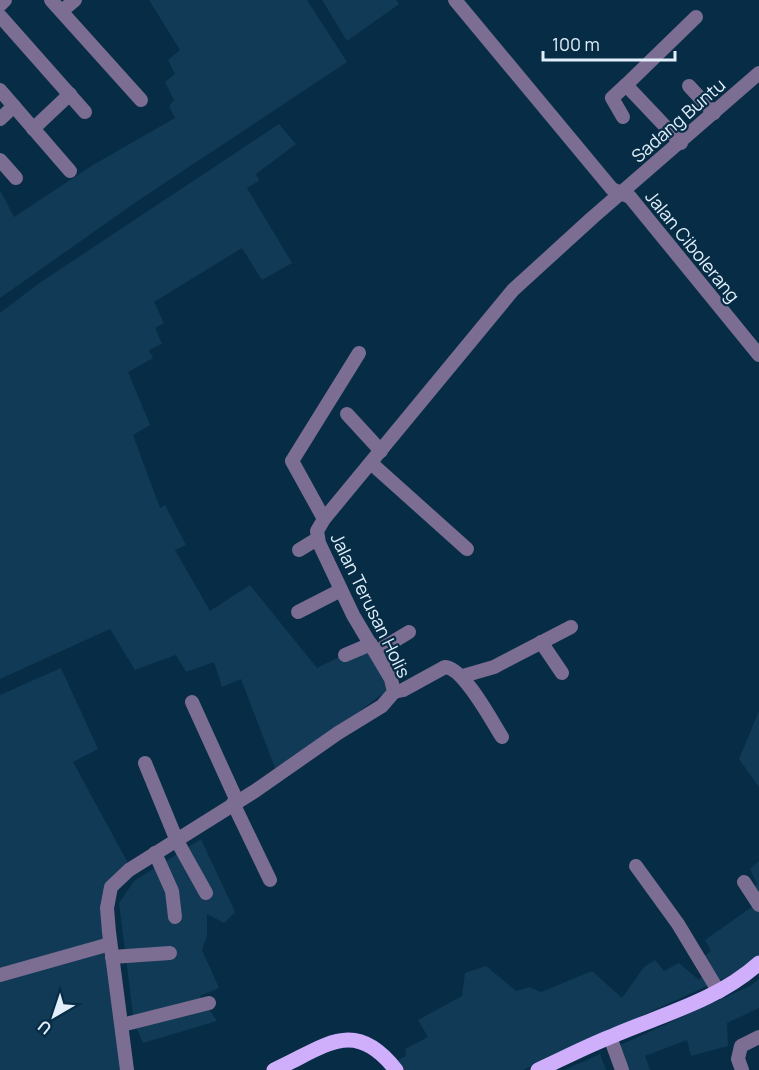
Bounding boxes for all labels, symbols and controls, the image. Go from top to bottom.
scale bar [543,24,675,62]
text: 100 m [552,32,600,56]
street label: Sadang Buntu [626,73,730,167]
street label: Jalan Cibolerang [640,185,746,307]
street label: Jalan Terusan Holis [325,529,417,681]
north arrow [24,986,84,1046]
text: U [33,1015,56,1040]

